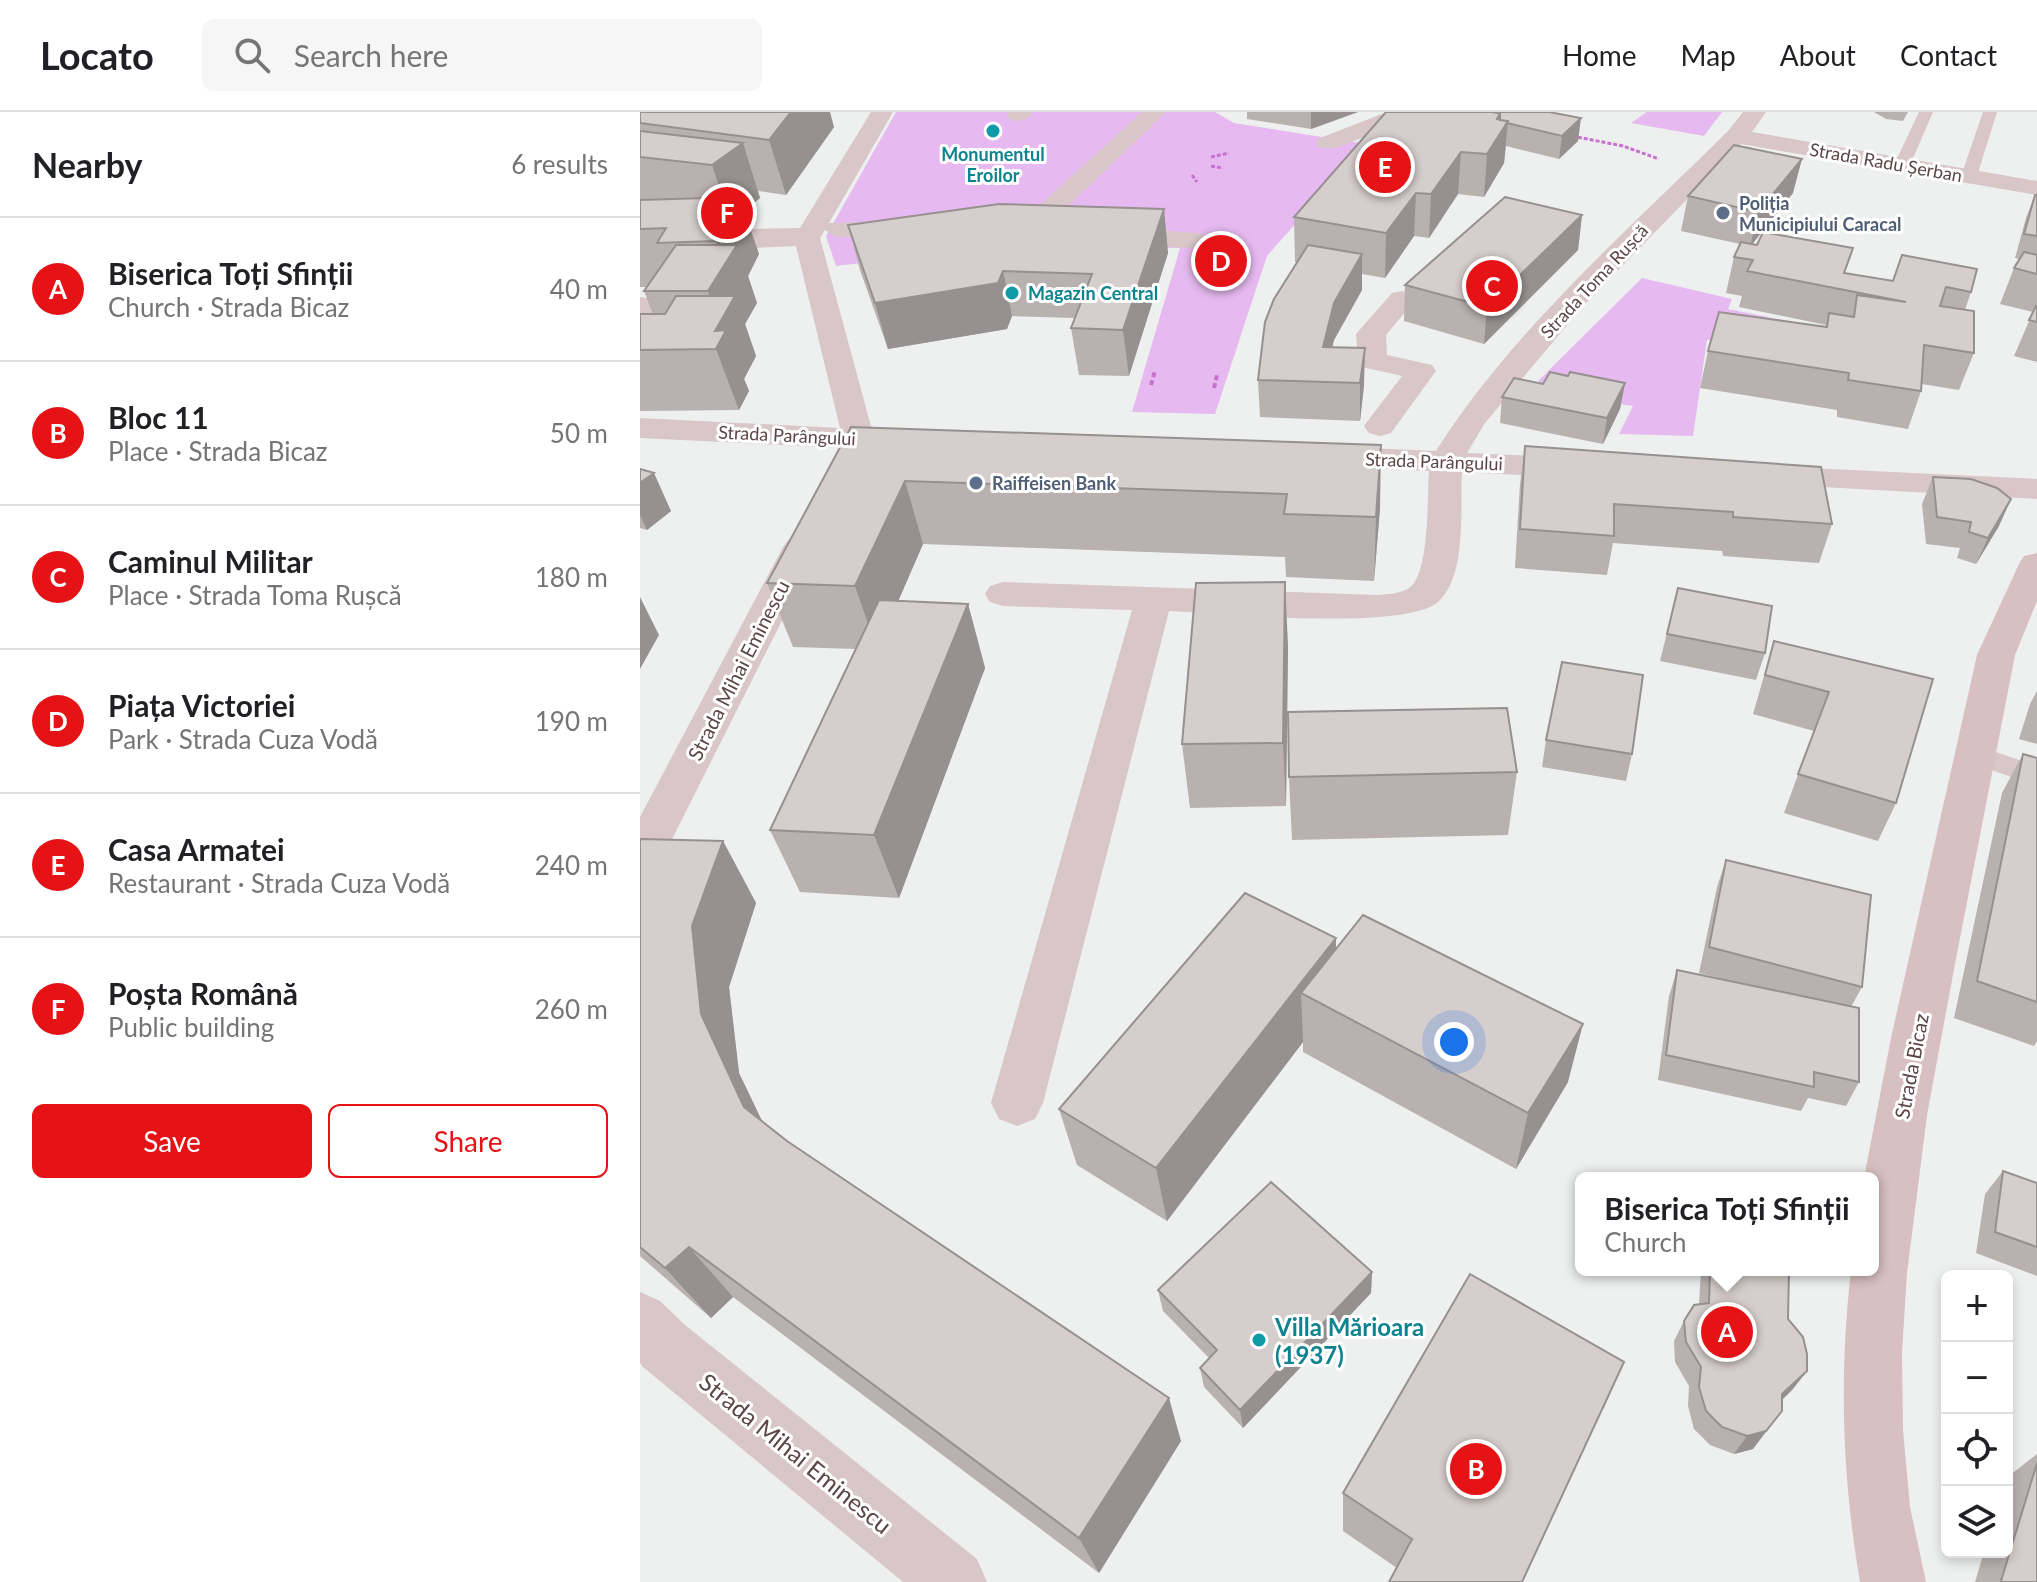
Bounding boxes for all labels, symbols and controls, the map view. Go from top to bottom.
search box [202,19,762,91]
text: Locato [40,32,154,78]
icon: search [230,33,274,77]
text: Search here [294,37,448,73]
text: Home [1562,38,1637,72]
text: Map [1681,38,1736,72]
text: About [1780,38,1856,72]
text: Contact [1900,38,1997,72]
marker: Monumentul Eroilor [984,122,1002,140]
pin: E [1359,137,1411,197]
street label: Strada Radu Șerban [1808,138,1964,186]
place label: Monumentul Eroilor [941,143,1045,186]
text: Nearby [32,144,143,185]
text: 6 results [511,148,608,180]
pin: F [701,183,753,243]
place label: Poliția Municipiului Caracal [1739,192,1902,235]
marker: Poliția Municipiului Caracal [1714,204,1732,222]
street label: Strada Toma Rușcă [1536,220,1652,342]
pin: D [1195,231,1247,291]
text: Biserica Toți Sfinții [108,255,353,291]
pin: C [1466,256,1518,316]
text: A [49,273,67,305]
text: 40 m [550,273,608,305]
place label: Magazin Central [1028,282,1158,304]
marker: Magazin Central [1003,284,1021,302]
text: Church · Strada Bicaz [108,291,349,323]
text: Bloc 11 [108,399,209,435]
text: B [49,417,67,449]
text: 50 m [550,417,608,449]
street label: Strada Parângului [718,420,856,450]
text: Place · Strada Bicaz [108,435,328,467]
street label: Strada Parângului [1365,448,1503,474]
place label: Raiffeisen Bank [992,472,1116,494]
marker: Raiffeisen Bank [967,474,985,492]
text: Caminul Militar [108,543,313,579]
text: C [49,561,67,593]
text: 180 m [535,561,608,593]
street label: Strada Mihai Eminescu [682,576,794,764]
text: Place · Strada Toma Rușcă [108,579,402,611]
text: Piața Victoriei [108,687,295,723]
text: D [48,705,68,737]
text: 190 m [535,705,608,737]
text: Park · Strada Cuza Vodă [108,723,378,755]
text: Casa Armatei [108,831,285,867]
text: E [51,849,65,881]
text: 240 m [535,849,608,881]
text: Restaurant · Strada Cuza Vodă [108,867,450,899]
text: Poșta Română [108,975,298,1011]
text: F [51,993,65,1025]
text: 260 m [535,993,608,1025]
text: Public building [108,1011,274,1043]
street label: Strada Bicaz [1889,1011,1933,1121]
your location [1434,1022,1474,1062]
button: Save [32,1104,312,1178]
button: Share [328,1104,608,1178]
popup [1575,1172,1879,1276]
text: Biserica Toți Sfinții [1604,1190,1850,1226]
text: Church [1604,1226,1687,1258]
map controls [1941,1270,2013,1558]
button: + [1941,1270,2013,1342]
pin: A [1701,1302,1753,1362]
place label: Villa Mărioara (1937) [1274,1312,1424,1369]
marker: Villa Mărioara (1937) [1250,1331,1268,1349]
button: − [1941,1342,2013,1414]
street label: Strada Mihai Eminescu [694,1367,898,1539]
button: locate [1941,1414,2013,1486]
pin: B [1450,1439,1502,1499]
button: layers [1941,1486,2013,1558]

